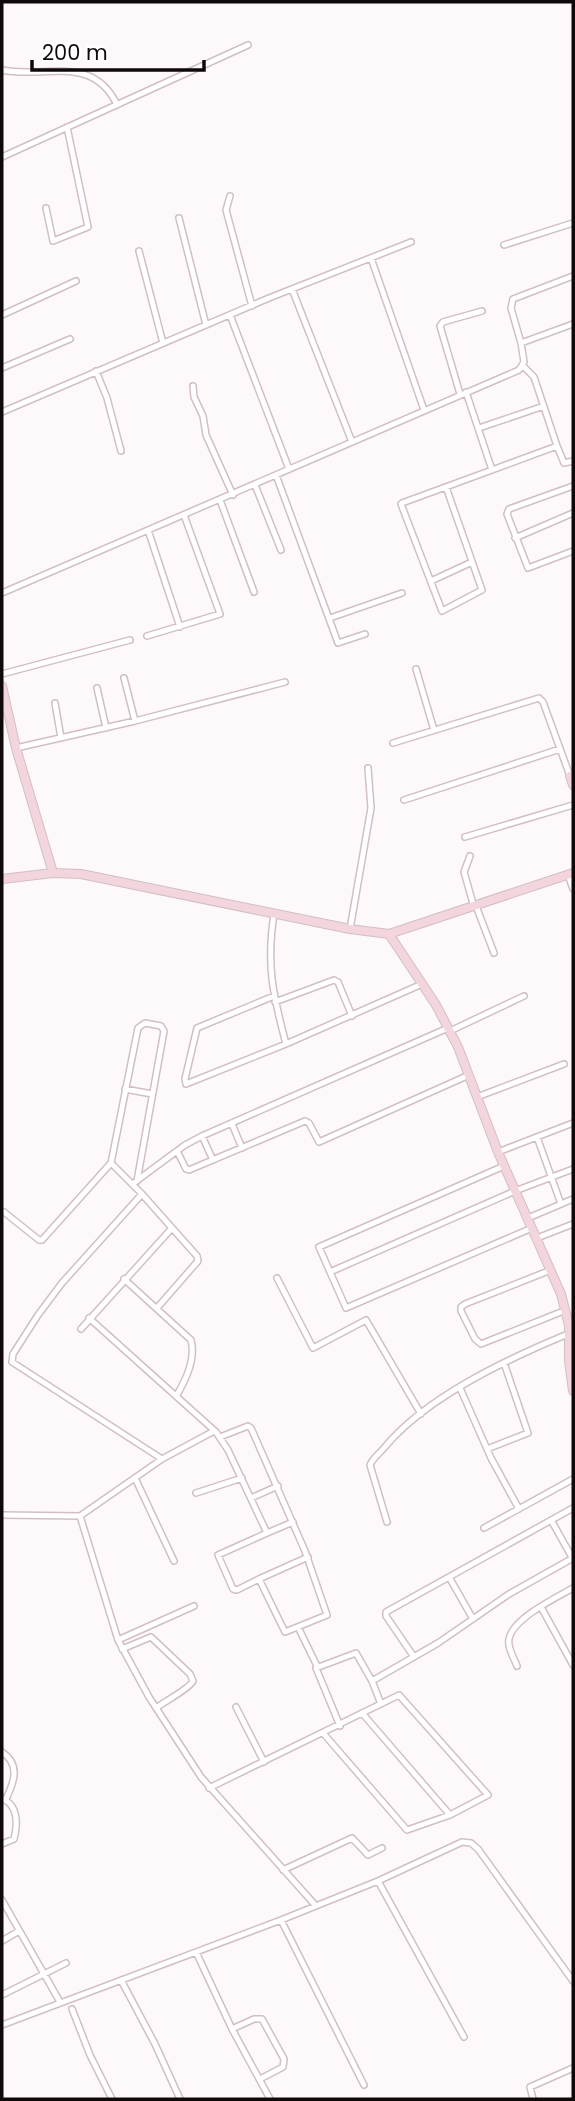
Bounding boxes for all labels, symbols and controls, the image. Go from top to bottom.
scale bar [32,28,203,72]
text: 200 m [42,38,108,67]

